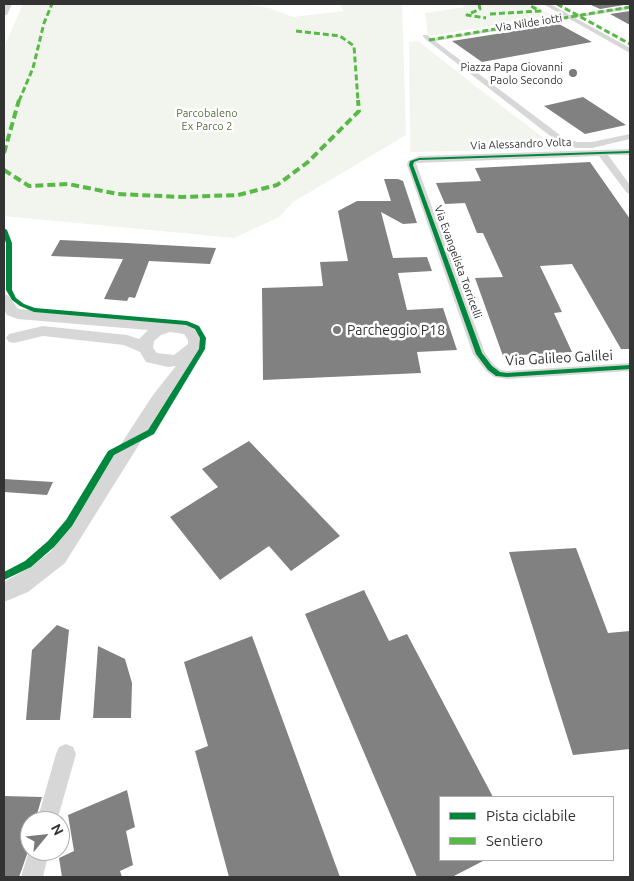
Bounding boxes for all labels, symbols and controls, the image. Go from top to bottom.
street label: Via Nilde iotti [495,11,563,35]
place label: Piazza Papa Giovanni Paolo Secondo [460,60,563,86]
marker: Piazza Papa Giovanni Paolo Secondo [567,67,579,79]
park label: Parcobaleno Ex Parco 2 [176,106,238,132]
street label: Via Alessandro Volta [470,136,572,152]
street label: Via Evangelista Torricelli [431,204,485,320]
place label: Parcheggio P18 [347,322,445,338]
marker: Parcheggio P18 [331,324,343,336]
street label: Via Galileo Galilei [505,347,613,369]
legend [439,796,614,861]
text: Pista ciclabile [486,807,576,824]
north arrow [20,811,70,861]
text: N [48,821,67,838]
text: Sentiero [486,832,543,849]

